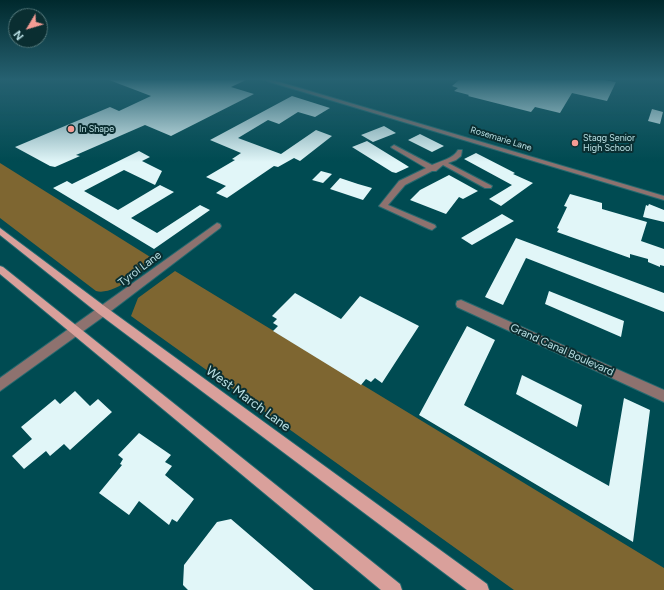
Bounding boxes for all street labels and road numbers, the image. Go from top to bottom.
street label: Rosemarie Lane [469,125,533,153]
street label: Tyrol Lane [116,249,164,289]
street label: Grand Canal Boulevard [508,321,616,379]
street label: West March Lane [203,363,293,435]

